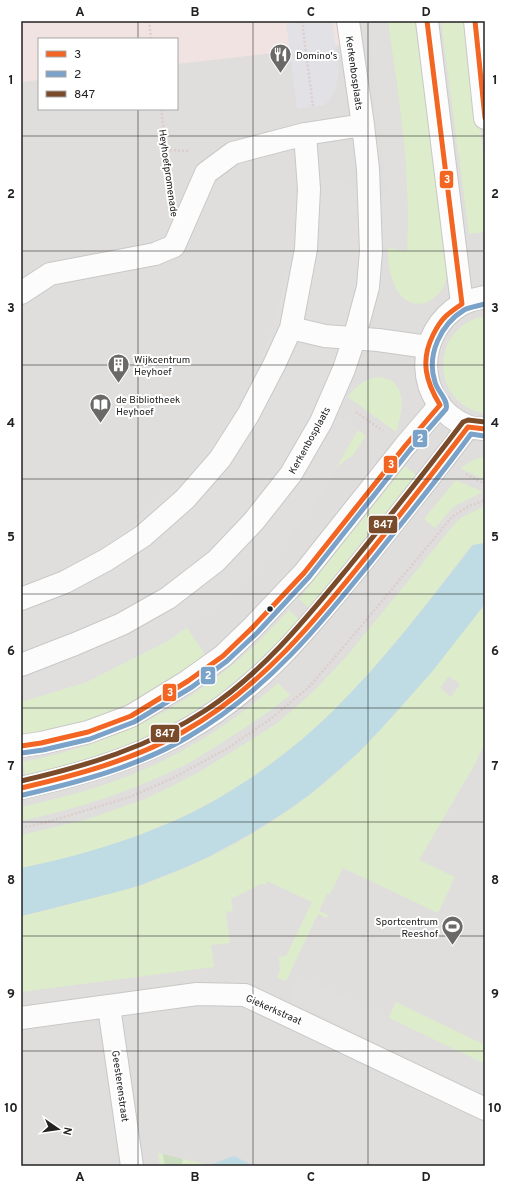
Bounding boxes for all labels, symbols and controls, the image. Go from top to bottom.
text: A [75,5,85,21]
text: B [191,5,200,21]
text: C [307,5,315,21]
text: D [421,5,431,21]
street label: Kerkenbosplaats [342,35,365,111]
legend [38,38,178,110]
restaurant icon: Domino's [267,42,293,75]
text: 3 [74,47,81,63]
place label: Domino's [296,50,338,63]
text: 2 [74,67,81,83]
text: 1 [8,73,14,89]
text: 1 [492,73,498,89]
text: 847 [74,87,95,103]
street label: Heyhoefpromenade [155,128,180,218]
line badge: 3 [439,170,454,189]
text: 3 [444,173,450,187]
text: 2 [7,187,15,203]
text: 2 [491,187,499,203]
text: 3 [7,301,15,317]
text: 3 [491,301,499,317]
building icon: Wijkcentrum Heyhoef [105,352,131,385]
place label: Wijkcentrum Heyhoef [134,354,190,379]
library icon: de Bibliotheek Heyhoef [87,392,113,425]
place label: de Bibliotheek Heyhoef [116,394,180,419]
street label: Kerkenbosplaats [286,405,334,477]
text: 4 [7,416,15,432]
text: 4 [491,416,499,432]
line badge: 2 [412,429,428,448]
text: 2 [417,432,423,446]
line badge: 3 [383,455,398,474]
text: 3 [388,458,394,472]
line badge: 847 [368,515,398,534]
text: 847 [373,518,393,532]
text: 5 [7,530,15,546]
text: 5 [491,530,499,546]
unlabelled marker [265,604,275,614]
text: 6 [7,644,15,660]
text: 6 [491,644,499,660]
line badge: 2 [200,666,216,685]
text: 2 [205,669,211,683]
line badge: 3 [162,683,177,702]
text: 3 [167,686,173,700]
line badge: 847 [150,724,180,743]
text: 847 [155,727,175,741]
text: 7 [8,759,15,775]
text: 7 [492,759,499,775]
text: 8 [7,873,15,889]
text: 8 [491,873,499,889]
sports icon: Sportcentrum Reeshof [440,914,466,947]
place label: Sportcentrum Reeshof [376,916,439,941]
text: 9 [7,987,15,1003]
text: 9 [491,987,499,1003]
street label: Giekerkstraat [243,992,304,1029]
street label: Geesterenstraat [108,1050,131,1123]
text: 10 [4,1101,18,1117]
text: 10 [488,1101,502,1117]
north arrow [38,1109,78,1149]
text: N [59,1126,74,1136]
text: A [75,1170,85,1186]
text: B [191,1170,200,1186]
text: C [307,1170,315,1186]
text: D [421,1170,431,1186]

